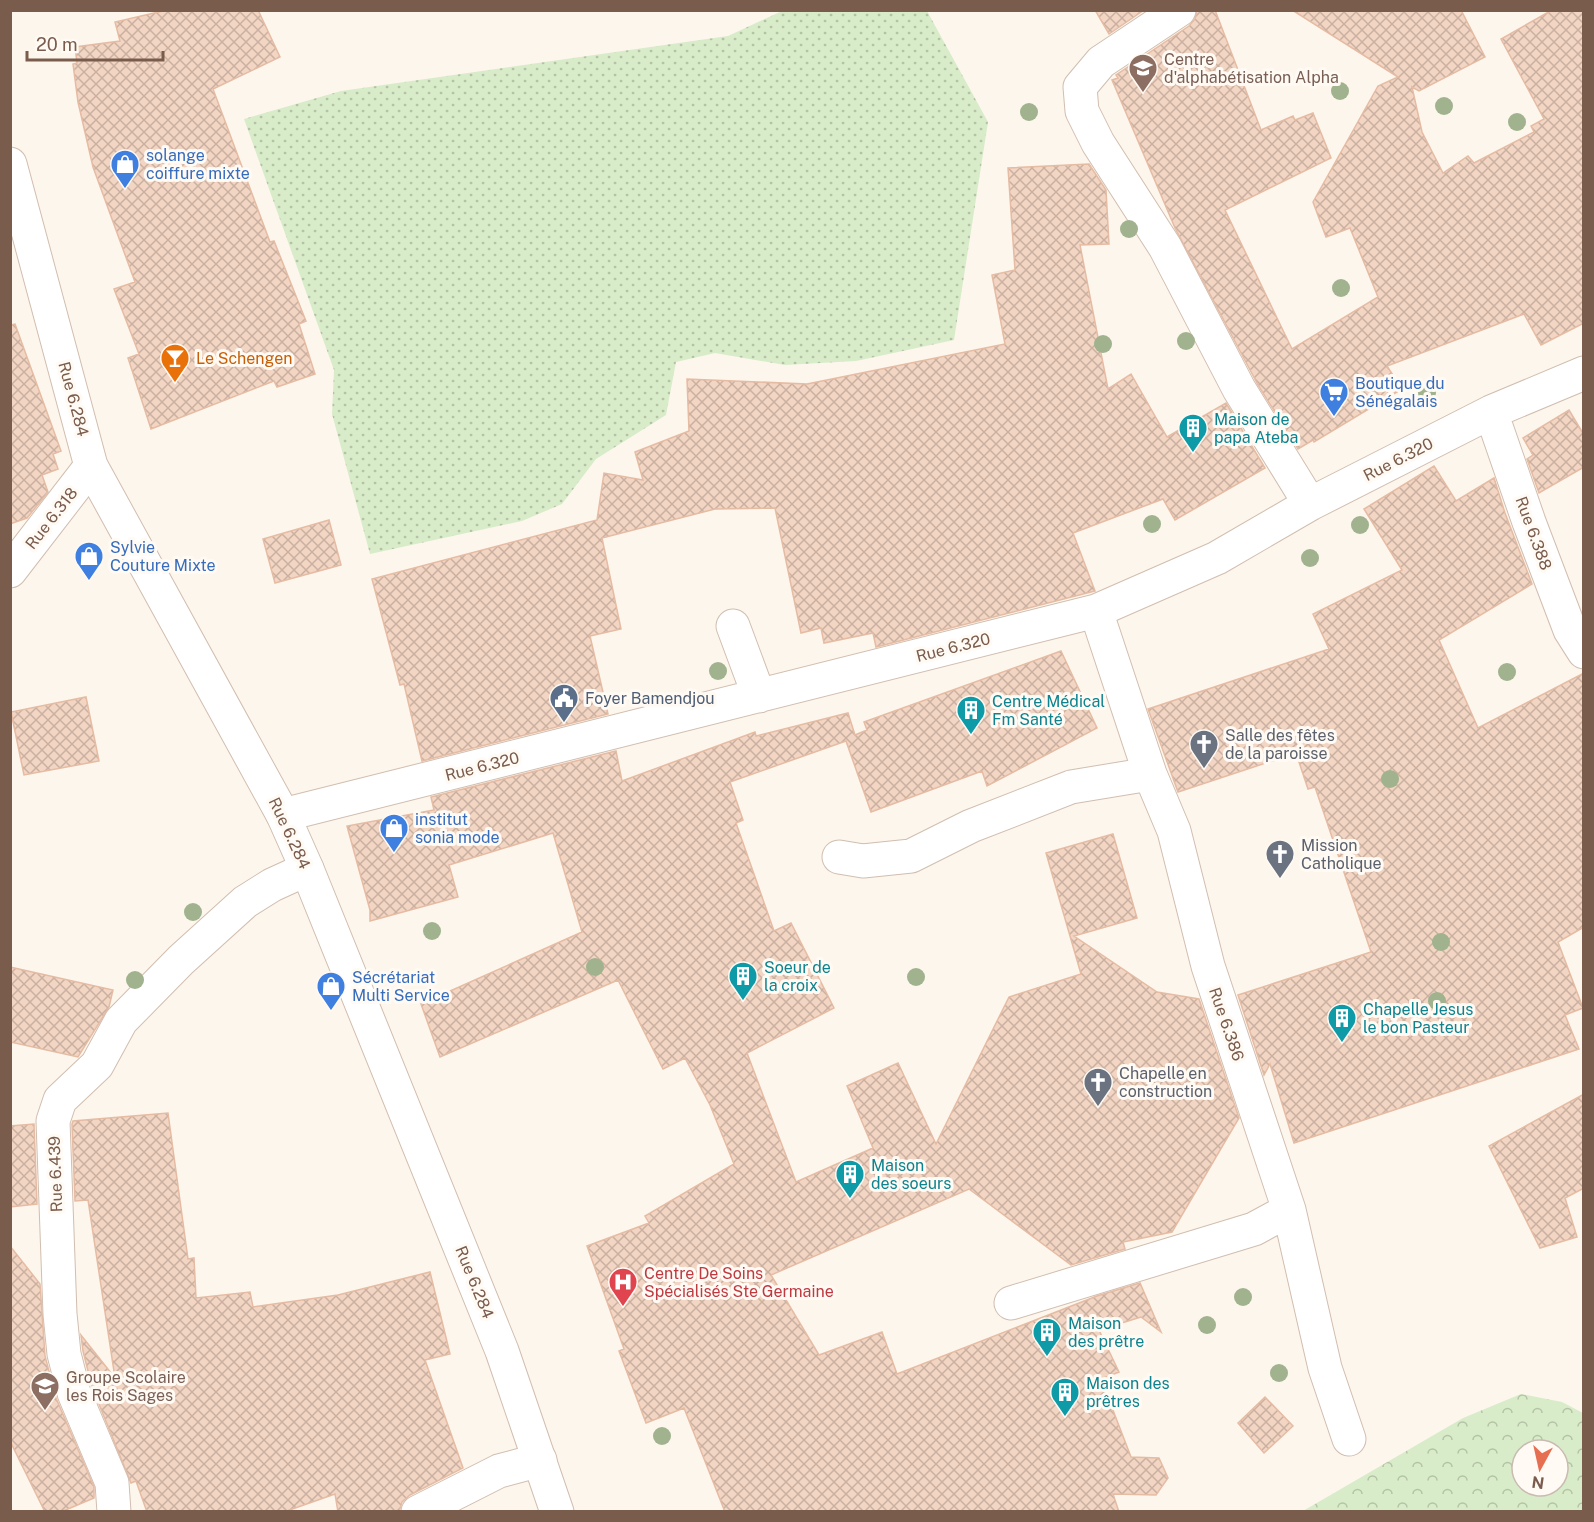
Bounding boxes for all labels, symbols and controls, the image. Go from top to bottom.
scale bar [27,24,164,62]
text: 20 m [36,34,78,55]
place label: Centre d'alphabétisation Alpha [1164,50,1339,87]
school or university icon: Centre d'alphabétisation Alpha [1127,52,1159,94]
place label: solange coiffure mixte [146,146,250,183]
shop icon: solange coiffure mixte [109,148,141,190]
bar icon: Le Schengen [159,342,191,384]
place label: Le Schengen [196,349,293,368]
street label: Rue 6.284 [54,360,93,439]
place label: Boutique du Sénégalais [1355,374,1445,411]
supermarket icon: Boutique du Sénégalais [1318,376,1350,418]
place label: Maison de papa Ateba [1214,410,1298,447]
building icon: Maison de papa Ateba [1177,412,1209,454]
street label: Rue 6.320 [1360,434,1436,485]
street label: Rue 6.318 [21,484,81,553]
street label: Rue 6.388 [1511,494,1556,573]
place label: Sylvie Couture Mixte [110,538,216,575]
shop icon: Sylvie Couture Mixte [73,540,105,582]
street label: Rue 6.320 [914,629,992,666]
public building icon: Foyer Bamendjou [548,682,580,724]
place label: Foyer Bamendjou [585,689,715,708]
place label: Centre Médical Fm Santé [992,692,1105,729]
building icon: Centre Médical Fm Santé [955,694,987,736]
place label: Salle des fêtes de la paroisse [1225,726,1335,763]
church icon: Salle des fêtes de la paroisse [1188,728,1220,770]
street label: Rue 6.320 [443,748,521,785]
street label: Rue 6.284 [265,794,314,872]
place label: institut sonia mode [415,810,500,847]
shop icon: institut sonia mode [378,812,410,854]
place label: Mission Catholique [1301,836,1382,873]
church icon: Mission Catholique [1264,838,1296,880]
place label: Soeur de la croix [764,958,831,995]
building icon: Soeur de la croix [727,960,759,1002]
place label: Sécrétariat Multi Service [352,968,450,1005]
shop icon: Sécrétariat Multi Service [315,970,347,1012]
street label: Rue 6.386 [1205,985,1248,1063]
place label: Chapelle Jesus le bon Pasteur [1363,1000,1473,1037]
building icon: Chapelle Jesus le bon Pasteur [1326,1002,1358,1044]
place label: Chapelle en construction [1119,1064,1212,1101]
church icon: Chapelle en construction [1082,1066,1114,1108]
street label: Rue 6.439 [45,1136,66,1212]
place label: Maison des soeurs [871,1156,951,1193]
building icon: Maison des soeurs [834,1158,866,1200]
street label: Rue 6.284 [451,1243,498,1321]
place label: Centre De Soins Spécialisés Ste Germaine [644,1264,834,1301]
hospital icon: Centre De Soins Spécialisés Ste Germaine [607,1266,639,1308]
place label: Maison des prêtre [1068,1314,1144,1351]
building icon: Maison des prêtre [1031,1316,1063,1358]
place label: Groupe Scolaire les Rois Sages [66,1368,186,1405]
school or university icon: Groupe Scolaire les Rois Sages [29,1370,61,1412]
place label: Maison des prêtres [1086,1374,1170,1411]
building icon: Maison des prêtres [1049,1376,1081,1418]
north arrow [1510,1438,1570,1498]
text: N [1530,1472,1546,1493]

